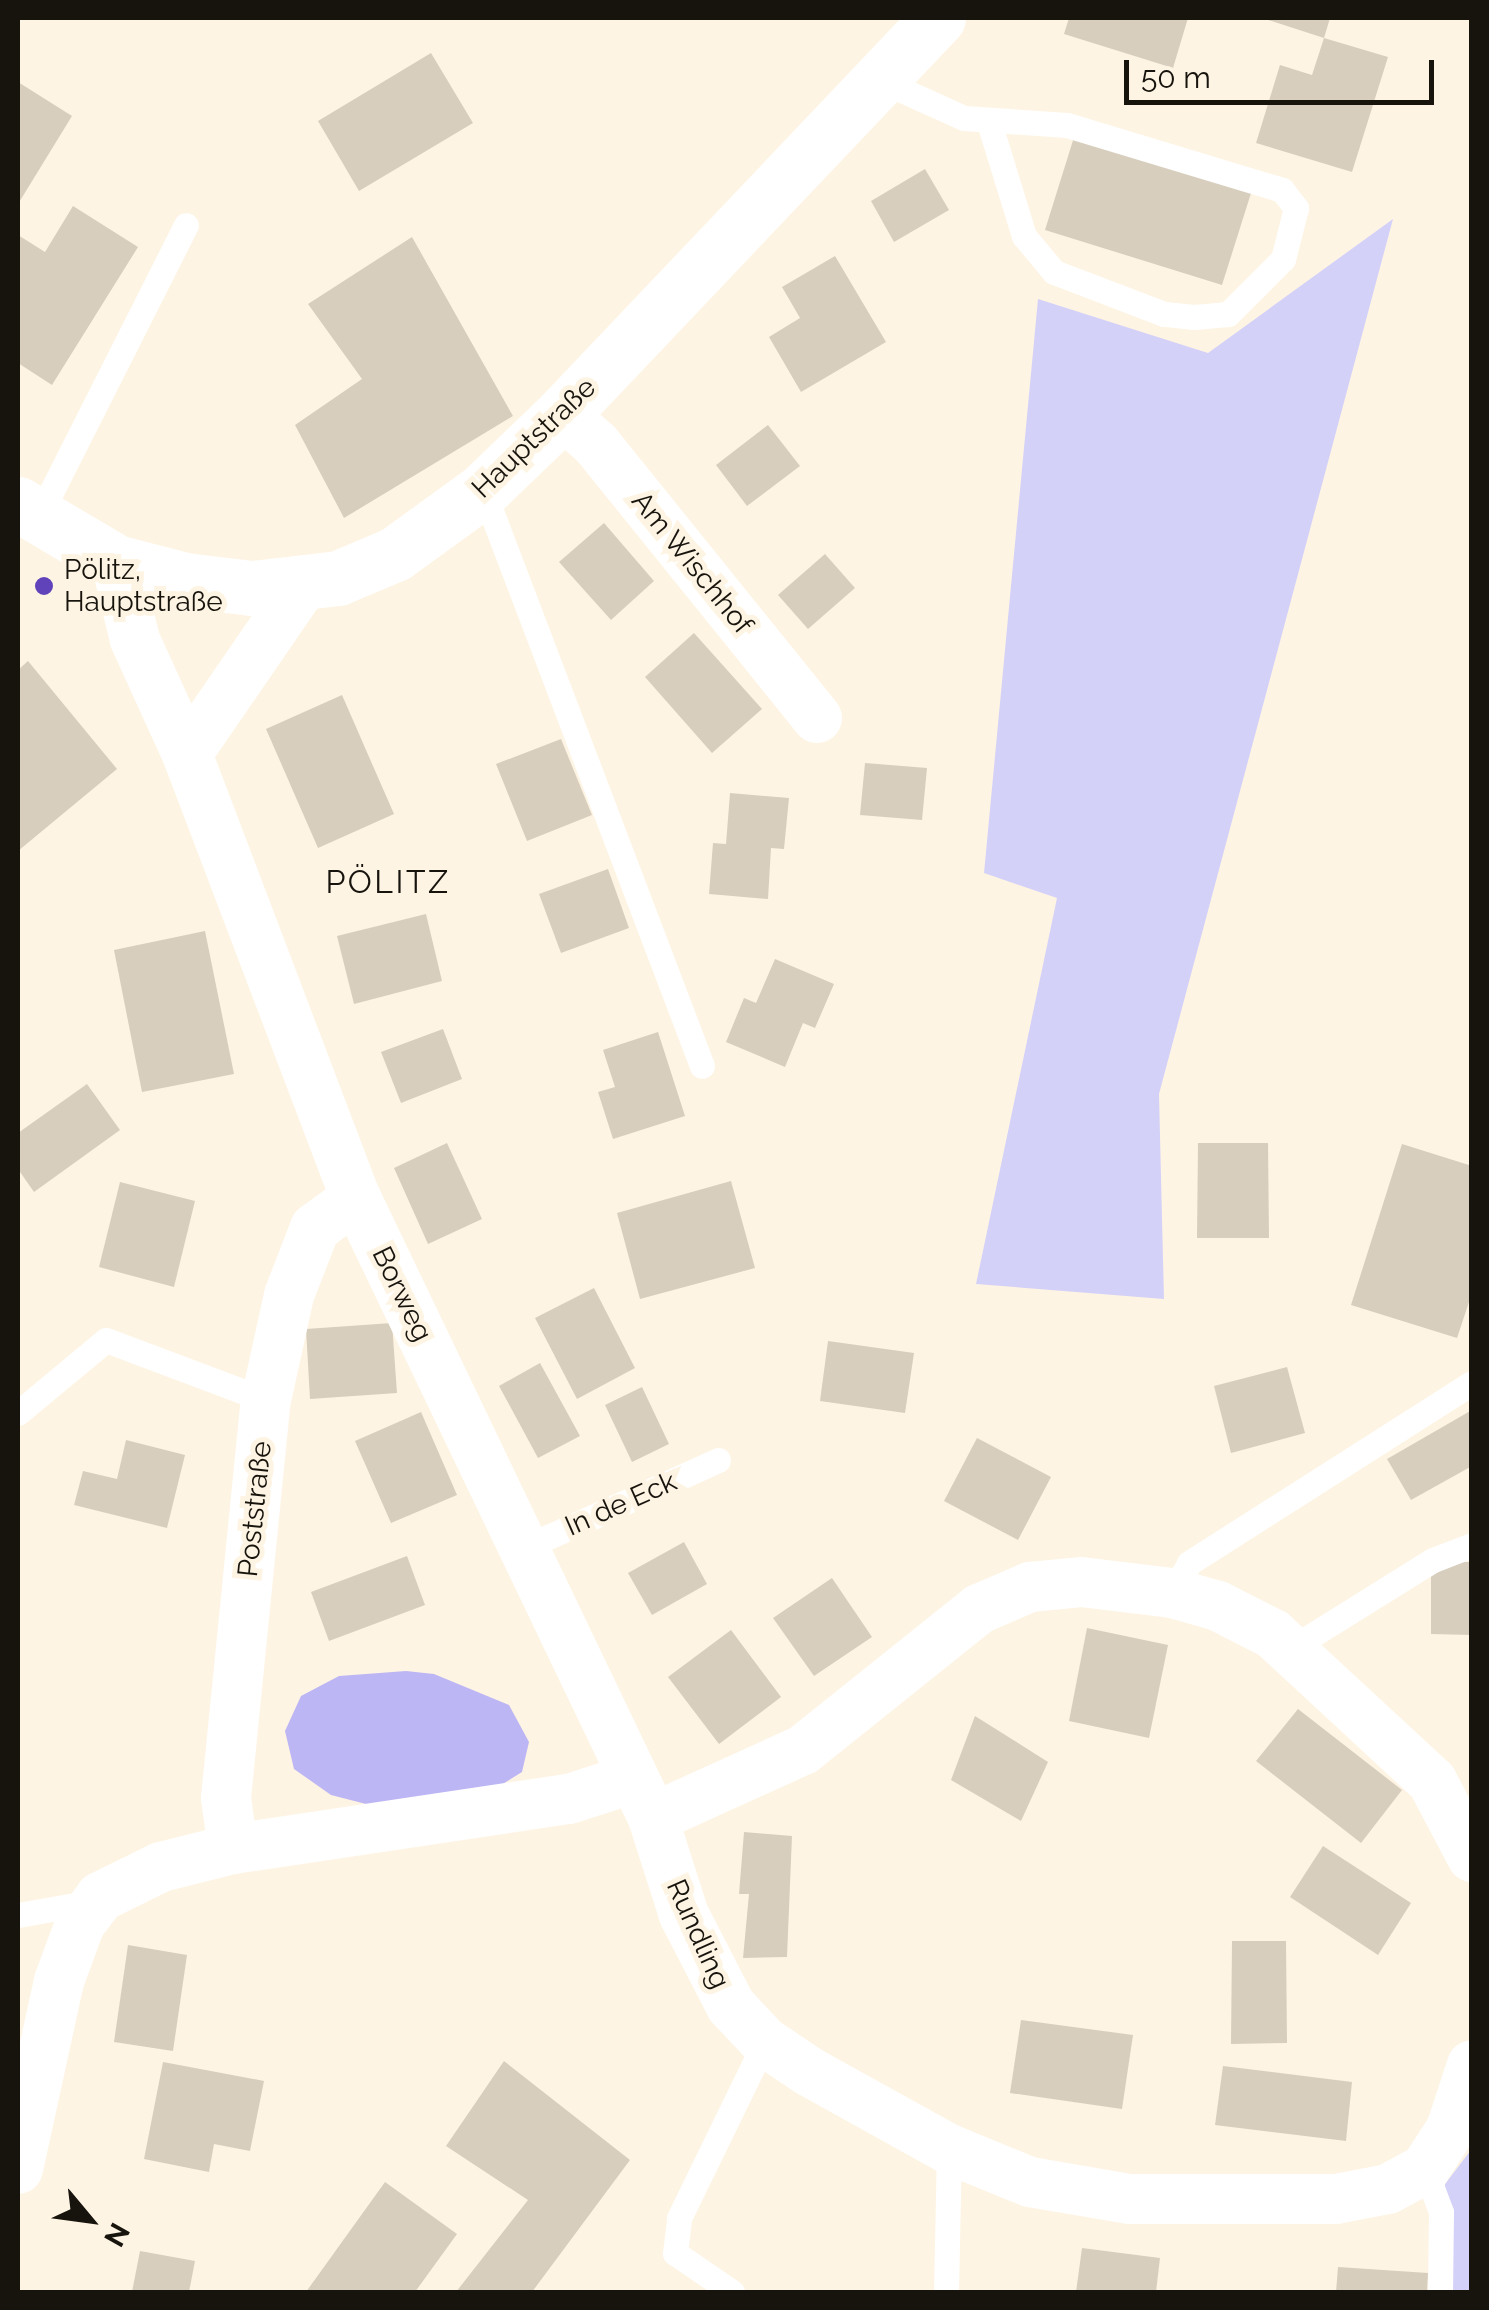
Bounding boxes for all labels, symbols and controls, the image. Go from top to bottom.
scale bar [1129,40,1439,102]
text: 50 m [1141,60,1211,95]
street label: Hauptstraße [465,371,603,505]
street label: Am Wischhof [624,485,760,641]
place label: Pölitz, Hauptstraße [64,553,223,619]
marker: Pölitz, Hauptstraße [33,575,55,597]
district label: PÖLITZ [325,863,451,901]
street label: Borweg [365,1241,439,1347]
street label: Poststraße [231,1439,279,1579]
street label: In de Eck [560,1465,682,1543]
street label: Rundling [659,1874,737,1994]
north arrow [40,2170,140,2270]
text: N [97,2217,136,2252]

